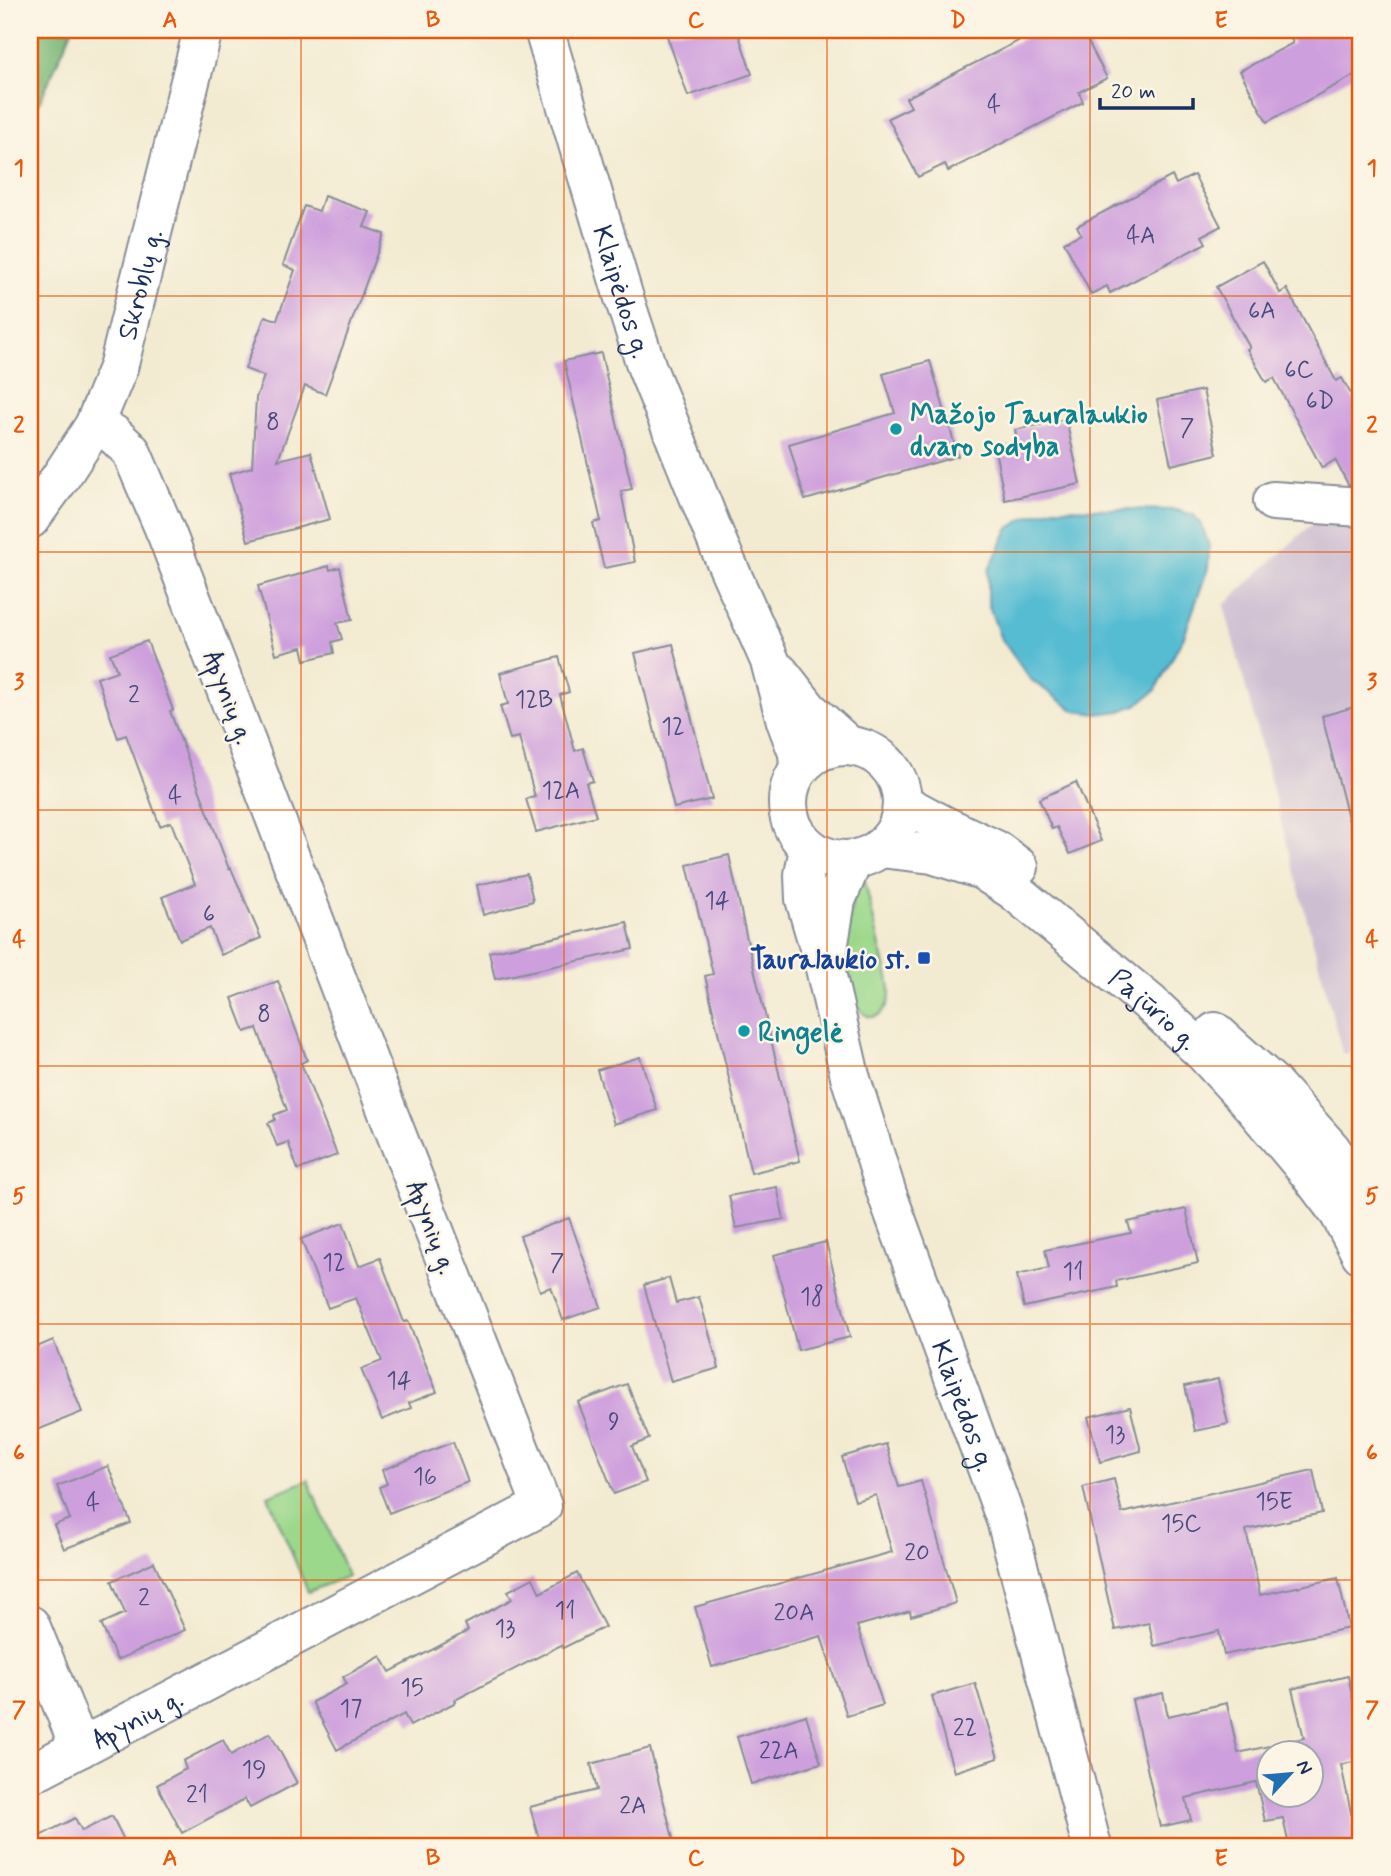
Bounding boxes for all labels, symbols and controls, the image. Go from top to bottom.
text: A [162,6,178,36]
text: B [426,6,441,36]
text: C [688,6,705,36]
text: D [950,6,966,36]
text: E [1214,6,1228,36]
scale bar [1100,66,1193,110]
text: 20 m [1111,78,1156,106]
house number: 4 [987,90,1001,121]
text: 1 [14,154,24,184]
text: 1 [1367,154,1377,184]
street label: Klaipėdos g. [582,221,659,364]
house number: 4A [1126,221,1156,252]
street label: Skroblų g. [110,226,173,344]
house number: 6A [1248,296,1276,327]
house number: 6C [1284,355,1314,386]
house number: 6D [1306,386,1334,417]
place label: Mažojo Tauralaukio dvaro sodyba [910,397,1148,466]
house number: 8 [266,407,280,438]
text: 2 [13,411,25,441]
text: 2 [1366,411,1378,441]
house number: 7 [1180,413,1194,444]
marker: Mažojo Tauralaukio dvaro sodyba [888,421,904,437]
street label: Apynių g. [190,646,262,751]
text: 3 [14,668,25,698]
text: 3 [1367,668,1378,698]
house number: 2 [128,680,140,711]
house number: 12B [515,685,553,716]
house number: 12 [661,712,685,743]
house number: 12A [541,776,581,807]
house number: 4 [168,781,182,812]
house number: 14 [704,886,730,917]
house number: 6 [203,899,215,930]
text: 4 [12,925,26,955]
text: 4 [1365,925,1379,955]
place label: Tauralaukio st. [750,942,910,979]
marker: Tauralaukio st. [916,950,932,966]
street label: Pajūrio g. [1100,961,1205,1060]
house number: 8 [257,999,271,1030]
place label: Ringelė [758,1015,844,1055]
marker: Ringelė [736,1023,752,1039]
street label: Apynių g. [393,1176,465,1281]
text: 5 [12,1182,26,1212]
text: 5 [1365,1182,1379,1212]
house number: 12 [322,1248,346,1279]
house number: 7 [550,1248,564,1279]
house number: 11 [1062,1257,1084,1288]
house number: 18 [800,1282,824,1313]
street label: Klaipėdos g. [921,1335,1003,1477]
house number: 14 [386,1366,412,1397]
house number: 9 [608,1407,620,1438]
house number: 13 [1105,1420,1125,1451]
text: 6 [13,1439,25,1469]
text: 6 [1366,1439,1378,1469]
house number: 16 [413,1462,437,1493]
house number: 15E [1255,1487,1293,1518]
house number: 4 [86,1488,100,1519]
house number: 15C [1161,1509,1201,1540]
house number: 20 [904,1538,930,1569]
house number: 2 [138,1583,150,1614]
house number: 11 [554,1596,576,1627]
house number: 20A [773,1598,815,1629]
house number: 13 [495,1614,515,1645]
house number: 15 [400,1673,424,1704]
street label: Apynių g. [86,1681,190,1762]
house number: 17 [340,1694,362,1725]
text: 7 [12,1696,26,1726]
text: 7 [1365,1696,1379,1726]
house number: 22 [953,1713,977,1744]
house number: 22A [759,1736,799,1767]
north arrow [1254,1740,1324,1810]
house number: 19 [241,1755,267,1786]
text: N [1290,1756,1318,1778]
house number: 21 [186,1780,208,1811]
house number: 2A [619,1791,647,1822]
text: A [162,1844,178,1874]
text: B [426,1844,441,1874]
text: C [688,1844,705,1874]
text: D [950,1844,966,1874]
text: E [1214,1844,1228,1874]

